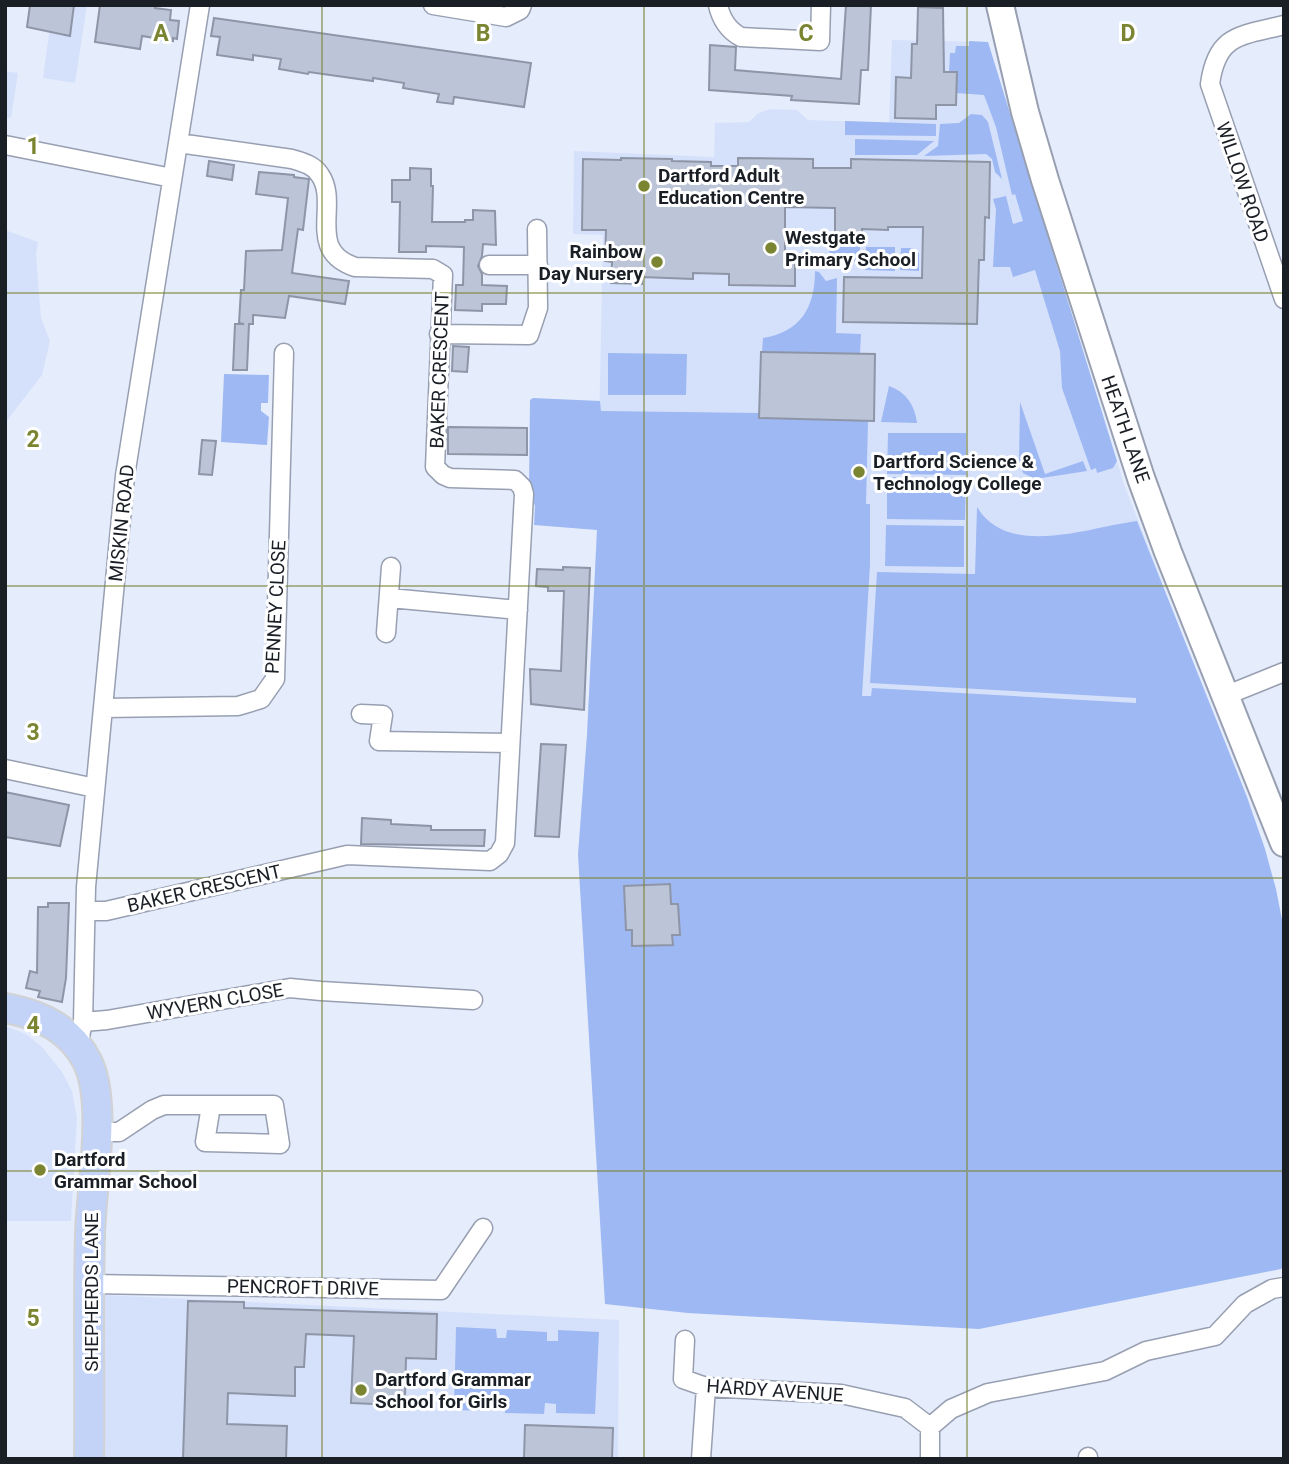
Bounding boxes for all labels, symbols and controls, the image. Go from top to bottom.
text: A [153,20,169,47]
text: B [476,20,490,47]
text: C [798,20,814,47]
text: D [1121,20,1135,47]
street label: WILLOW ROAD [1211,119,1274,245]
text: 1 [26,133,40,160]
place label: Dartford Adult Education Centre [658,164,804,209]
marker: Dartford Adult Education Centre [636,178,652,194]
place label: Westgate Primary School [785,226,916,271]
place label: Rainbow Day Nursery [539,240,643,285]
marker: Westgate Primary School [763,240,779,256]
marker: Rainbow Day Nursery [649,254,665,270]
street label: BAKER CRESCENT [425,291,454,449]
street label: HEATH LANE [1096,372,1155,486]
text: 2 [26,426,40,453]
place label: Dartford Science & Technology College [873,450,1042,495]
street label: MISKIN ROAD [104,463,139,583]
marker: Dartford Science & Technology College [851,464,867,480]
street label: PENNEY CLOSE [261,539,290,675]
text: 3 [26,719,40,746]
street label: BAKER CRESCENT [125,860,283,917]
street label: WYVERN CLOSE [145,978,285,1025]
text: 4 [26,1012,40,1039]
place label: Dartford Grammar School [54,1148,197,1193]
marker: Dartford Grammar School [32,1162,48,1178]
street label: SHEPHERDS LANE [80,1212,103,1372]
street label: PENCROFT DRIVE [227,1275,379,1300]
text: 5 [26,1305,40,1332]
place label: Dartford Grammar School for Girls [375,1368,531,1413]
street label: HARDY AVENUE [706,1374,844,1407]
marker: Dartford Grammar School for Girls [353,1382,369,1398]

